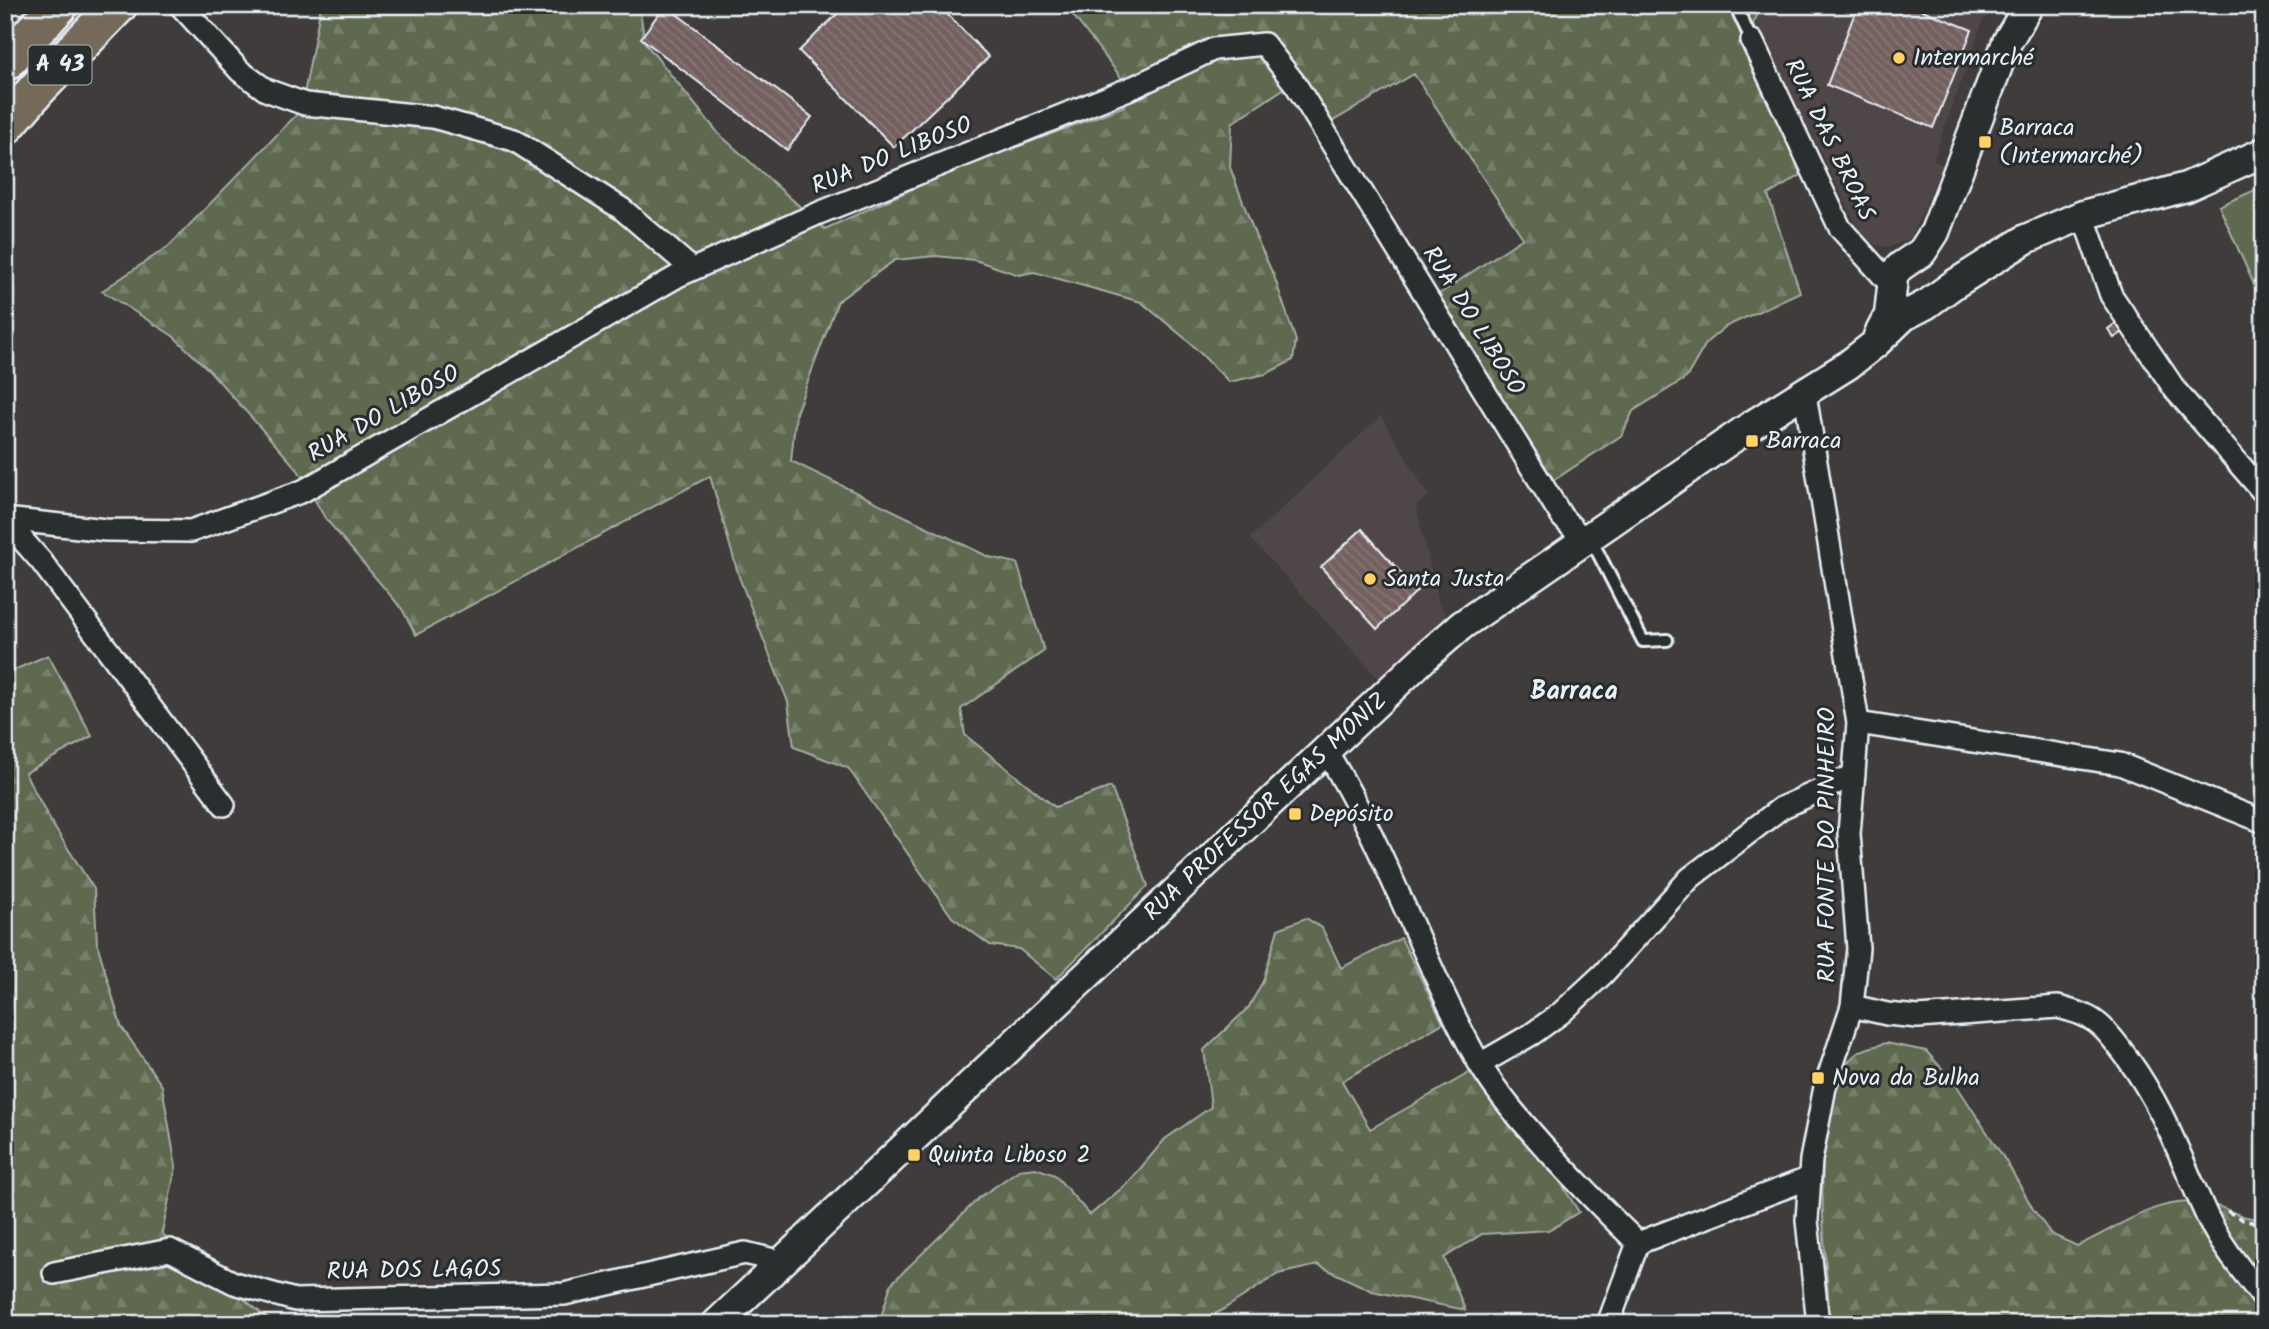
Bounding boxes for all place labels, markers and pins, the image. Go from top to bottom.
place label: Intermarché [1913,39,2035,78]
marker: Intermarché [1891,50,1907,66]
place label: Barraca (Intermarché) [1999,109,2143,176]
marker: Barraca (Intermarché) [1977,134,1993,150]
place label: Barraca [1766,422,1842,461]
marker: Barraca [1744,433,1760,449]
place label: Santa Justa [1384,560,1505,599]
marker: Santa Justa [1362,571,1378,587]
place label: Depósito [1309,795,1394,834]
marker: Depósito [1287,806,1303,822]
place label: Nova da Bulha [1832,1059,1980,1098]
marker: Nova da Bulha [1810,1070,1826,1086]
place label: Quinta Liboso 2 [928,1136,1091,1175]
marker: Quinta Liboso 2 [906,1147,922,1163]

